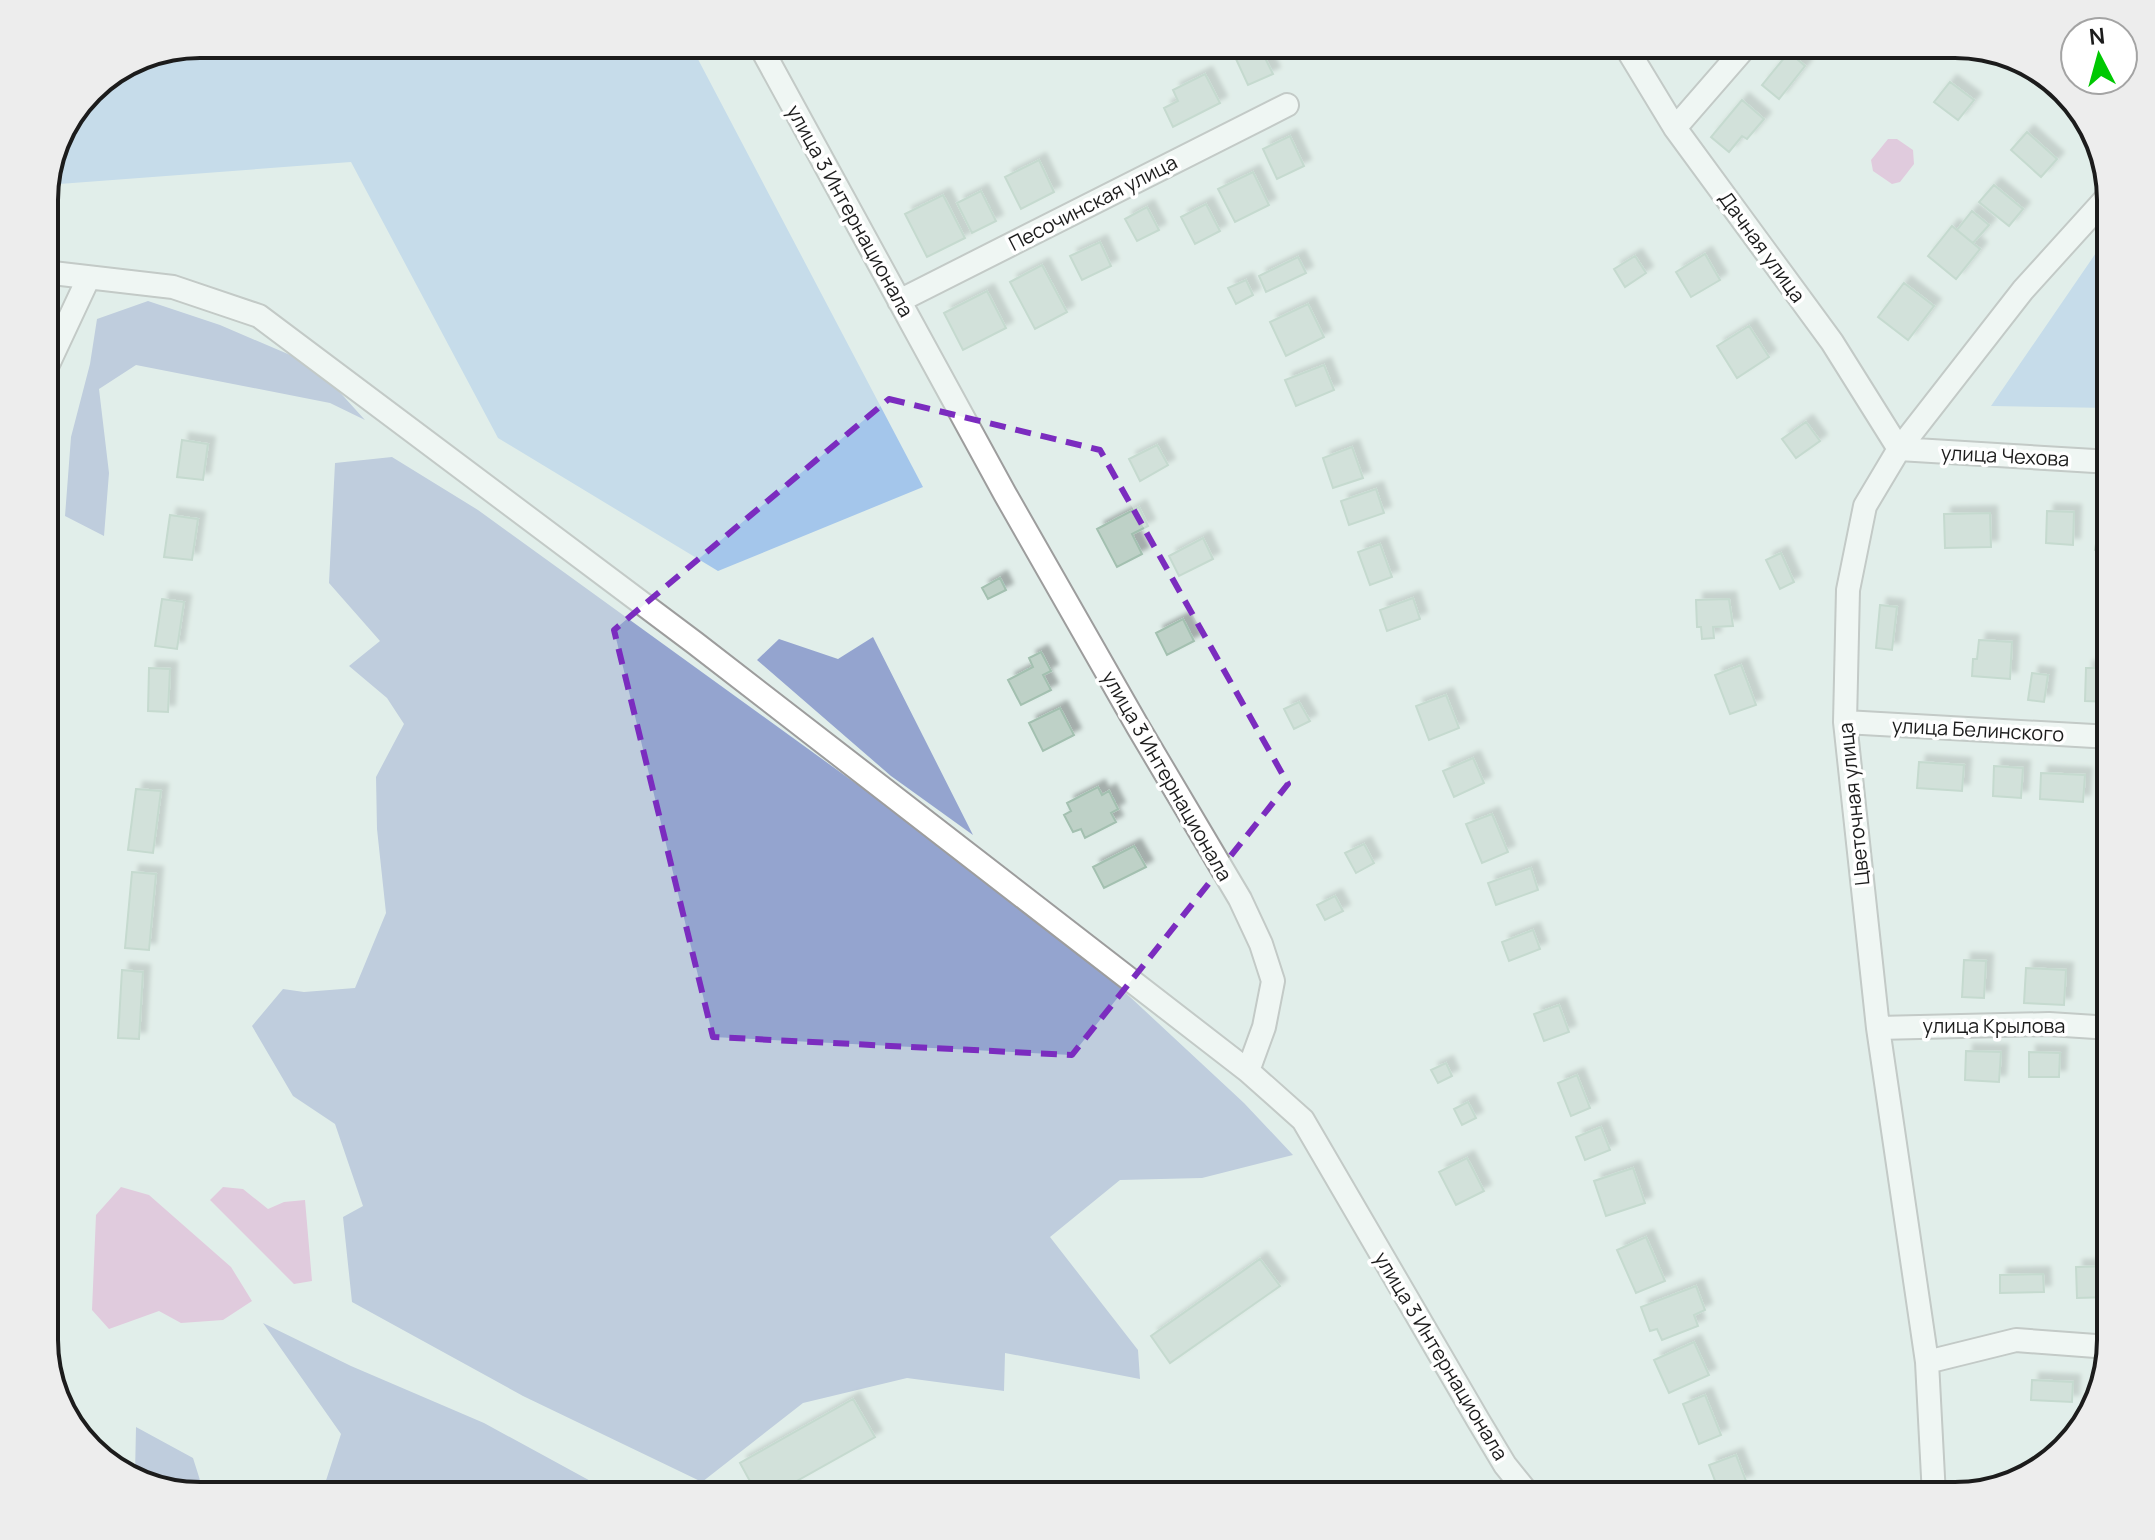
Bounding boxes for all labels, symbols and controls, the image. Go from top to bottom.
north arrow [2059,16,2139,96]
text: N [2087,20,2106,52]
street label: улица 3 Интернационала [781,100,920,322]
street label: Песочинская улица [1004,148,1182,257]
street label: Дачная улица [1713,186,1812,308]
street label: улица Чехова [1940,439,2070,472]
street label: улица 3 Интернационала [1096,666,1239,886]
street label: улица Белинского [1891,712,2065,748]
street label: Цветочная улица [1832,721,1875,887]
street label: улица Крылова [1923,1012,2065,1039]
street label: улица 3 Интернационала [1368,1246,1514,1465]

